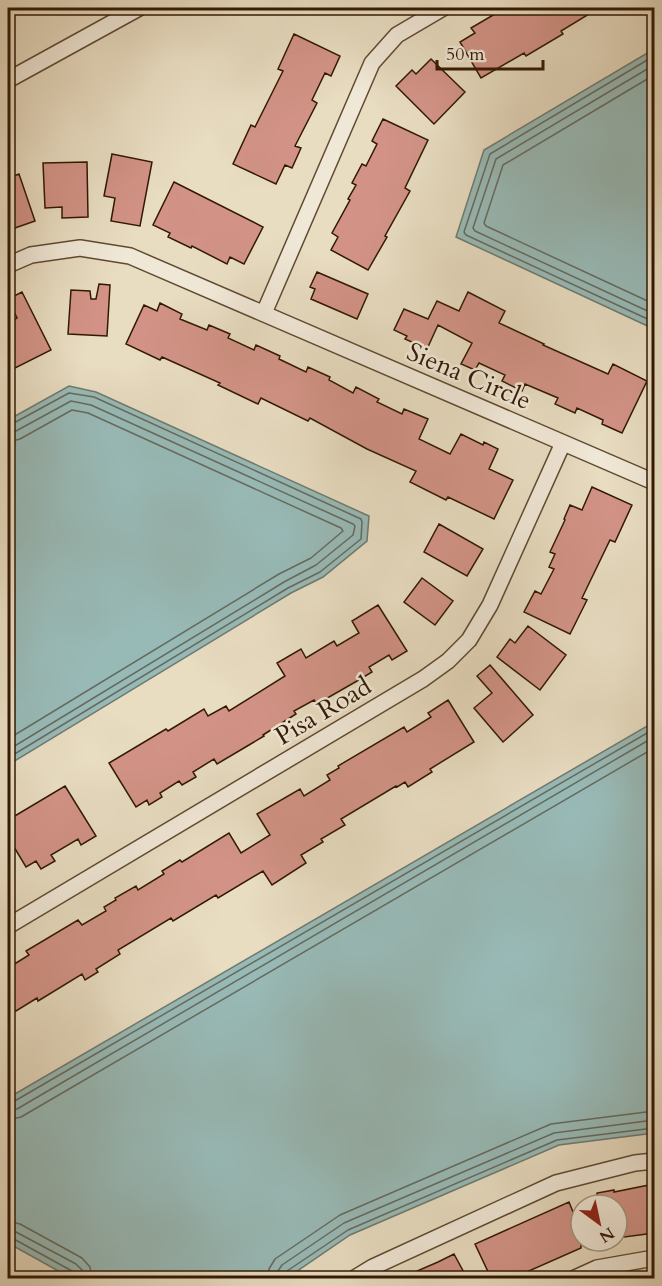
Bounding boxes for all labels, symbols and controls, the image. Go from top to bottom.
scale bar [437,33,544,71]
text: 50 m [446,42,485,67]
street label: Siena Circle [401,334,537,418]
street label: Pisa Road [268,668,378,753]
north arrow [569,1193,629,1253]
text: N [595,1222,618,1248]

